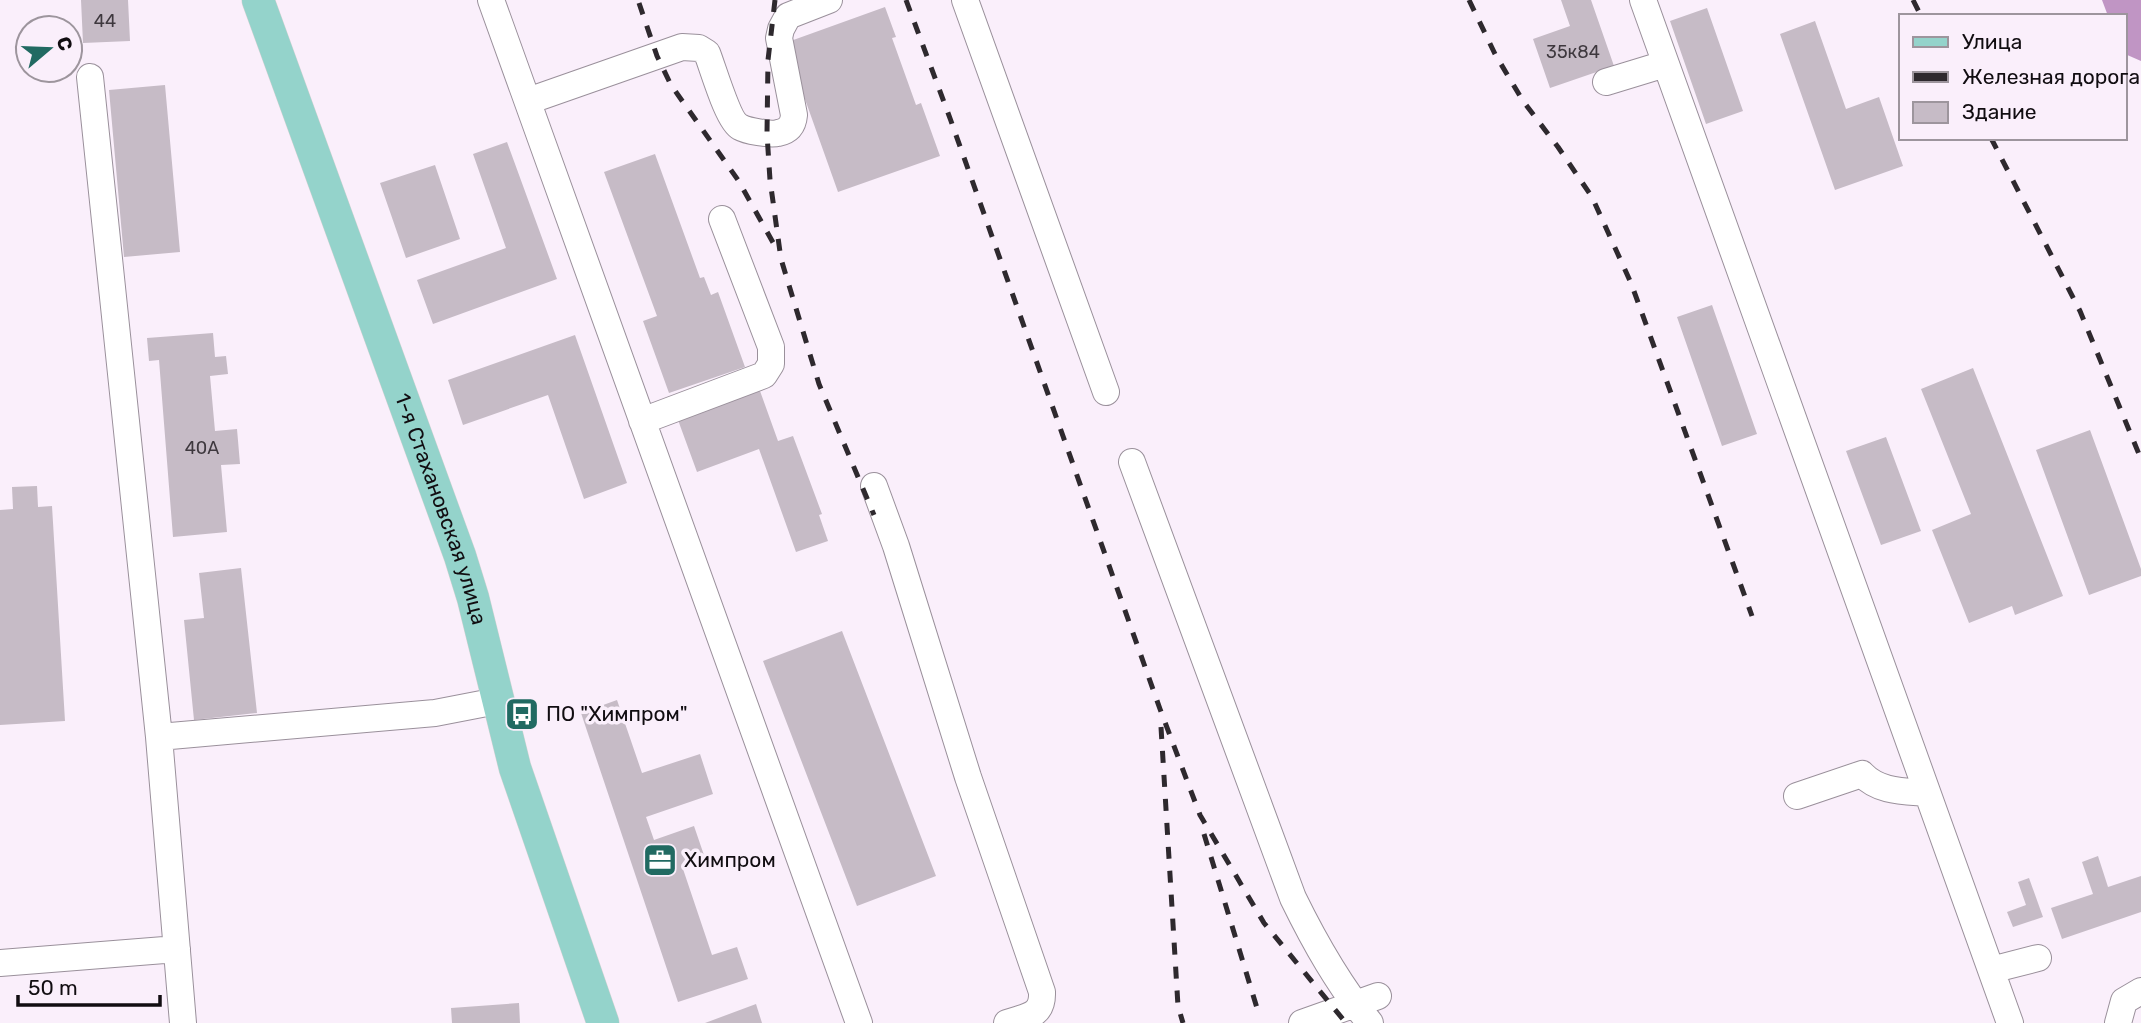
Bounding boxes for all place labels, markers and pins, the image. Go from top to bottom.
bus stop icon: ПО "Химпром" [503,695,541,733]
place label: ПО "Химпром" [546,701,688,726]
office icon: Химпром [641,841,679,879]
place label: Химпром [684,847,776,872]

